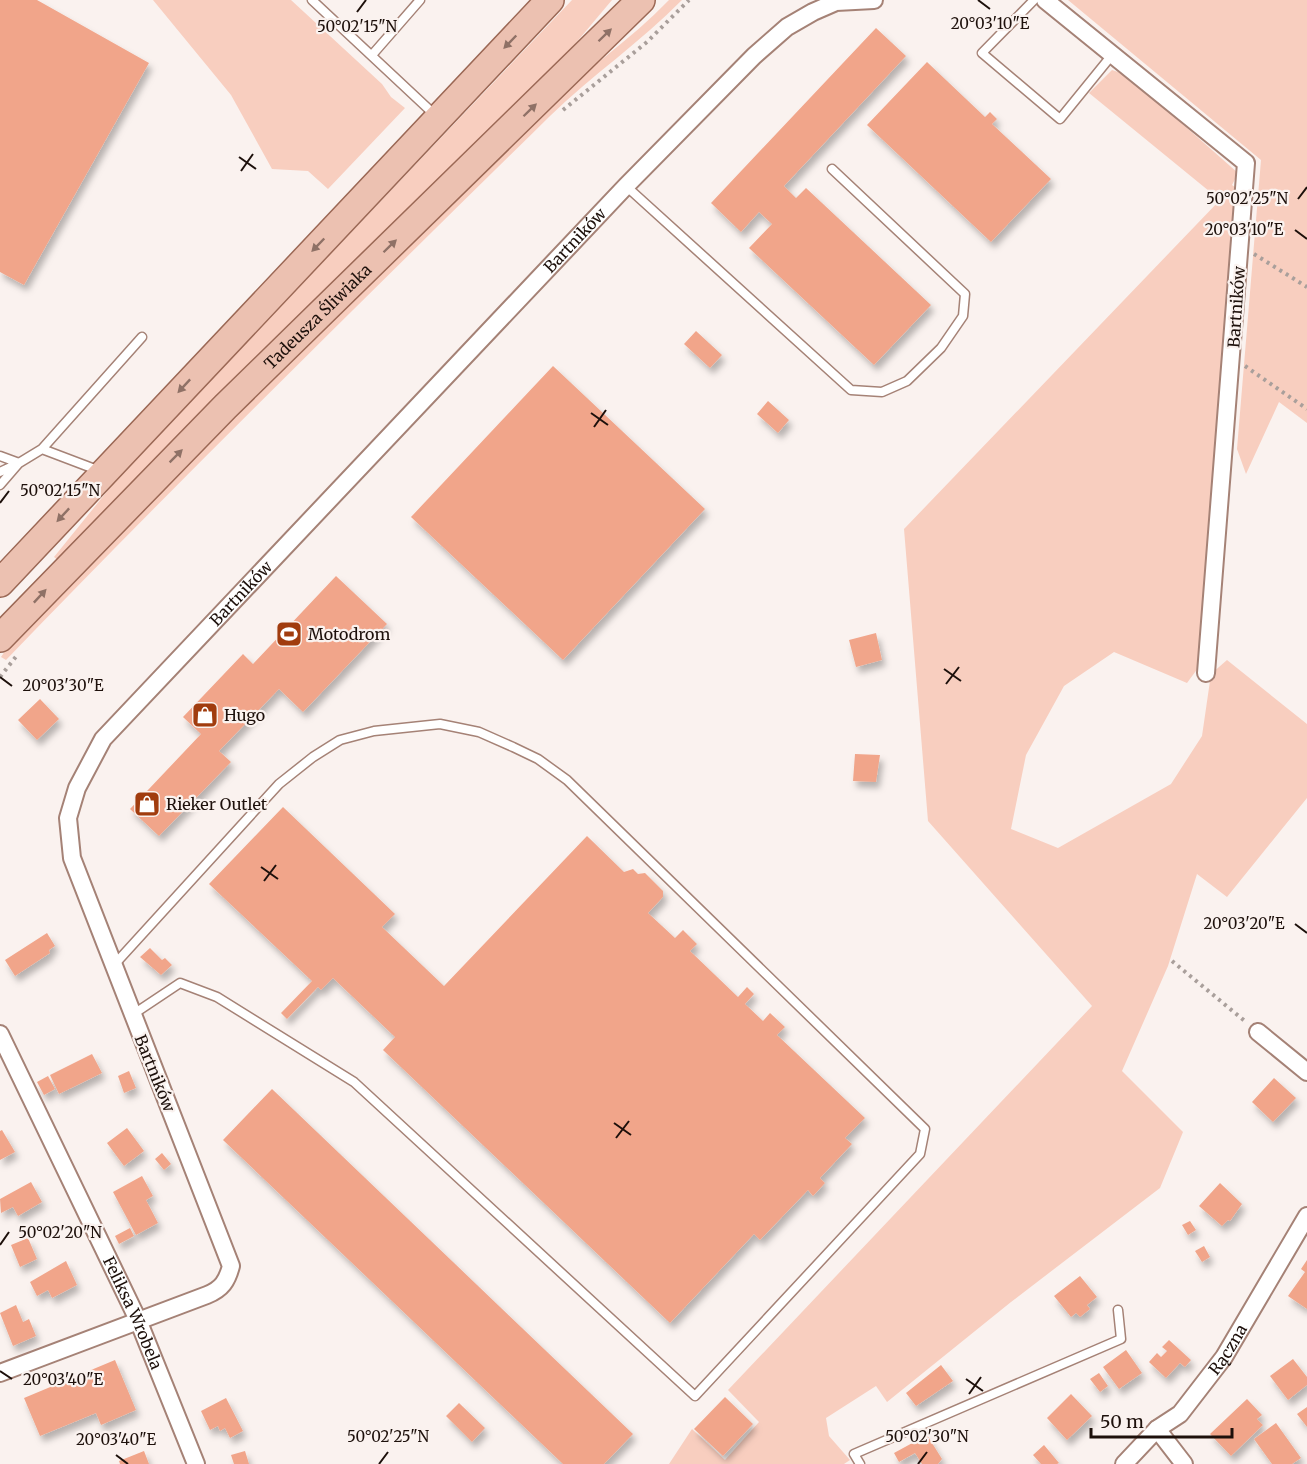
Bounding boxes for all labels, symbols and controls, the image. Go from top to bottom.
text: 20°03'10"E [951,14,1030,33]
text: 50°02'15"N [317,17,397,36]
one-way arrow [598,29,612,43]
one-way arrow [503,35,517,50]
one-way arrow [522,103,536,117]
text: 50°02'25"N [1206,189,1288,208]
street label: Bartników [539,203,610,277]
text: 20°03'10"E [1205,220,1284,239]
one-way arrow [311,237,325,252]
one-way arrow [383,239,397,253]
street label: Tadeusza Śliwiaka [260,259,376,373]
street label: Bartników [1223,265,1249,348]
one-way arrow [177,379,191,393]
one-way arrow [169,449,184,463]
text: 50°02'15"N [20,481,100,500]
one-way arrow [57,507,70,522]
street label: Bartników [205,556,276,630]
one-way arrow [33,588,47,603]
sports icon: Motodrom [274,619,304,649]
place label: Motodrom [308,624,390,644]
text: 20°03'30"E [23,676,104,695]
shop icon: Hugo [190,700,220,730]
place label: Hugo [224,705,265,725]
shop icon: Rieker Outlet [132,789,162,819]
place label: Rieker Outlet [166,794,268,814]
text: 20°03'20"E [1203,914,1285,933]
street label: Bartników [130,1031,180,1115]
text: 50°02'20"N [18,1223,102,1242]
street label: Feliksa Wrobela [99,1253,167,1373]
street label: Rączna [1204,1320,1251,1379]
text: 20°03'40"E [23,1370,103,1389]
scale bar [1091,1401,1232,1439]
text: 50 m [1100,1410,1144,1433]
text: 50°02'25"N [347,1427,429,1446]
text: 50°02'30"N [885,1427,969,1446]
text: 20°03'40"E [76,1430,156,1449]

